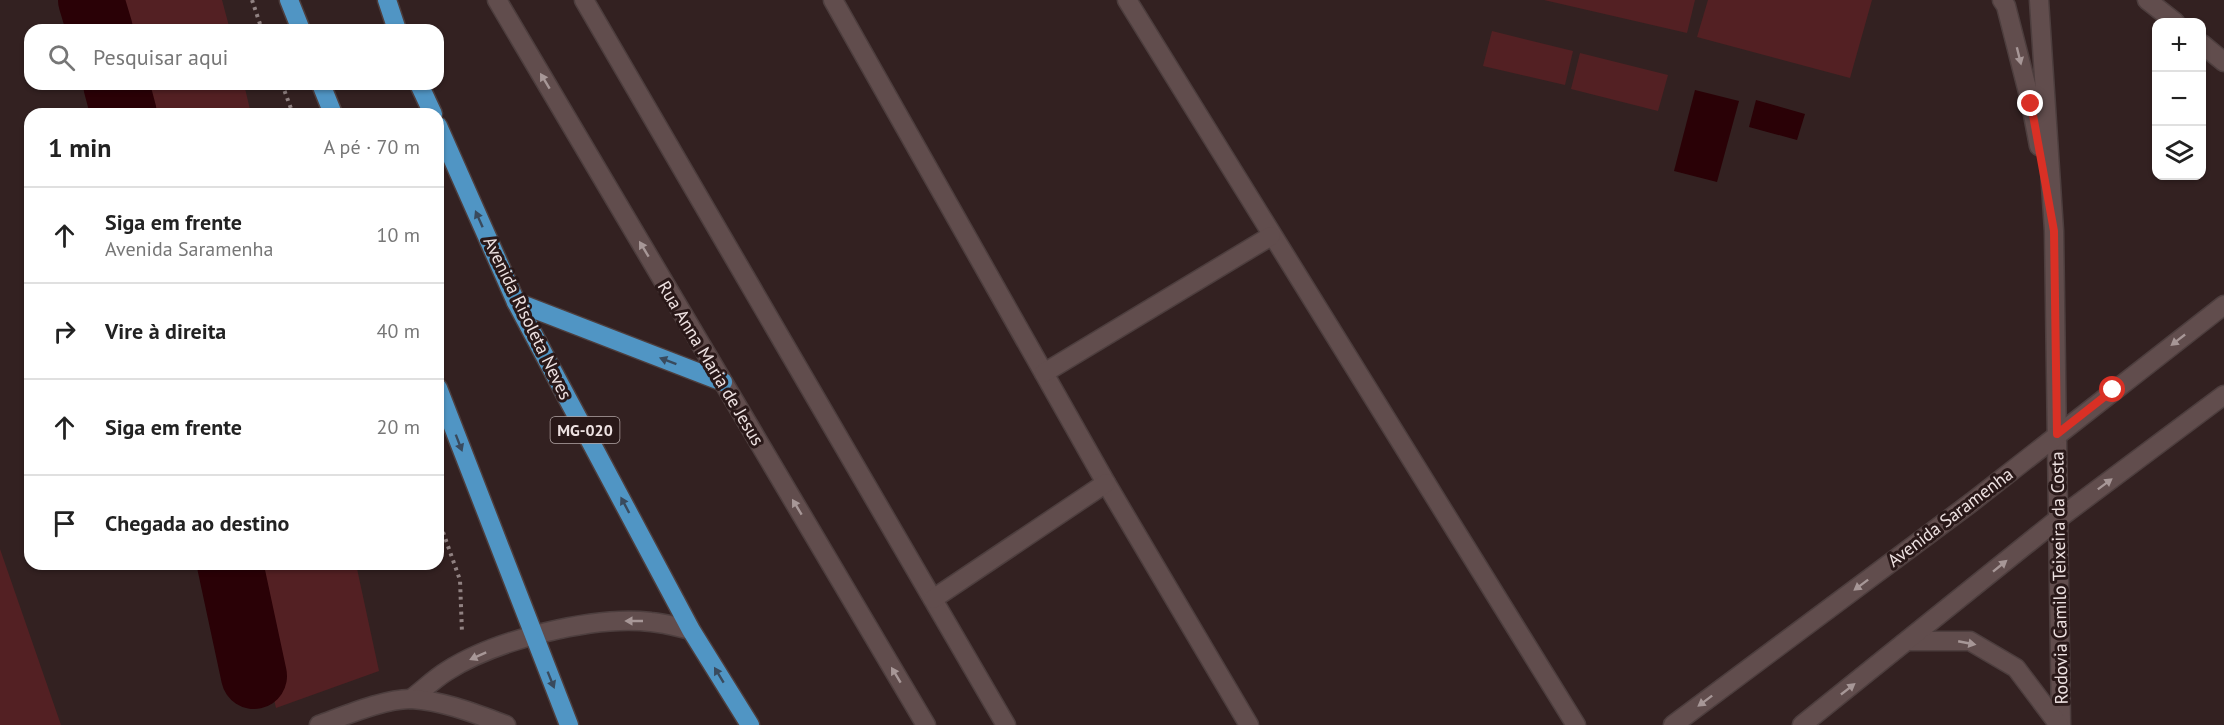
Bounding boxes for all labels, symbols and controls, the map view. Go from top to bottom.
map controls [2152,18,2206,180]
button: + [2152,18,2206,72]
search box [24,24,444,90]
icon: search [45,41,78,74]
text: Pesquisar aqui [93,43,229,71]
one-way arrow [2014,47,2024,65]
button: − [2152,72,2206,126]
one-way arrow [539,73,550,89]
route end [2017,90,2043,116]
button: layers [2152,126,2206,180]
text: 1 min [48,131,111,164]
text: A pé · 70 m [323,134,420,160]
text: Siga em frente [105,208,242,236]
one-way arrow [475,210,484,227]
icon: ahead [48,219,81,252]
text: 10 m [377,222,420,248]
street label: Avenida Risoleta Neves [479,233,577,403]
text: Avenida Saramenha [105,236,273,262]
one-way arrow [639,240,649,257]
street label: Rua Anna Maria de Jesus [653,276,769,450]
icon: right [48,315,81,348]
text: Vire à direita [105,317,226,345]
text: 40 m [377,318,420,344]
one-way arrow [2170,334,2185,346]
one-way arrow [659,356,677,366]
route start [2099,376,2125,402]
icon: ahead [48,411,81,444]
text: Siga em frente [105,413,242,441]
text: 20 m [377,414,420,440]
road number: MG-020 [550,417,620,443]
one-way arrow [454,434,464,452]
street label: Rodovia Camilo Teixeira da Costa [2045,451,2073,705]
street label: Avenida Saramenha [1883,462,2017,572]
one-way arrow [2097,478,2113,490]
one-way arrow [620,496,630,513]
one-way arrow [792,498,802,515]
icon: arrive [48,507,81,540]
text: Chegada ao destino [105,509,289,537]
one-way arrow [1992,560,2008,573]
one-way arrow [1854,579,1870,591]
one-way arrow [624,616,643,626]
one-way arrow [1958,639,1977,648]
one-way arrow [470,651,487,660]
one-way arrow [714,667,725,683]
one-way arrow [891,667,902,683]
one-way arrow [547,671,556,689]
one-way arrow [1841,683,1856,695]
one-way arrow [1697,695,1713,708]

